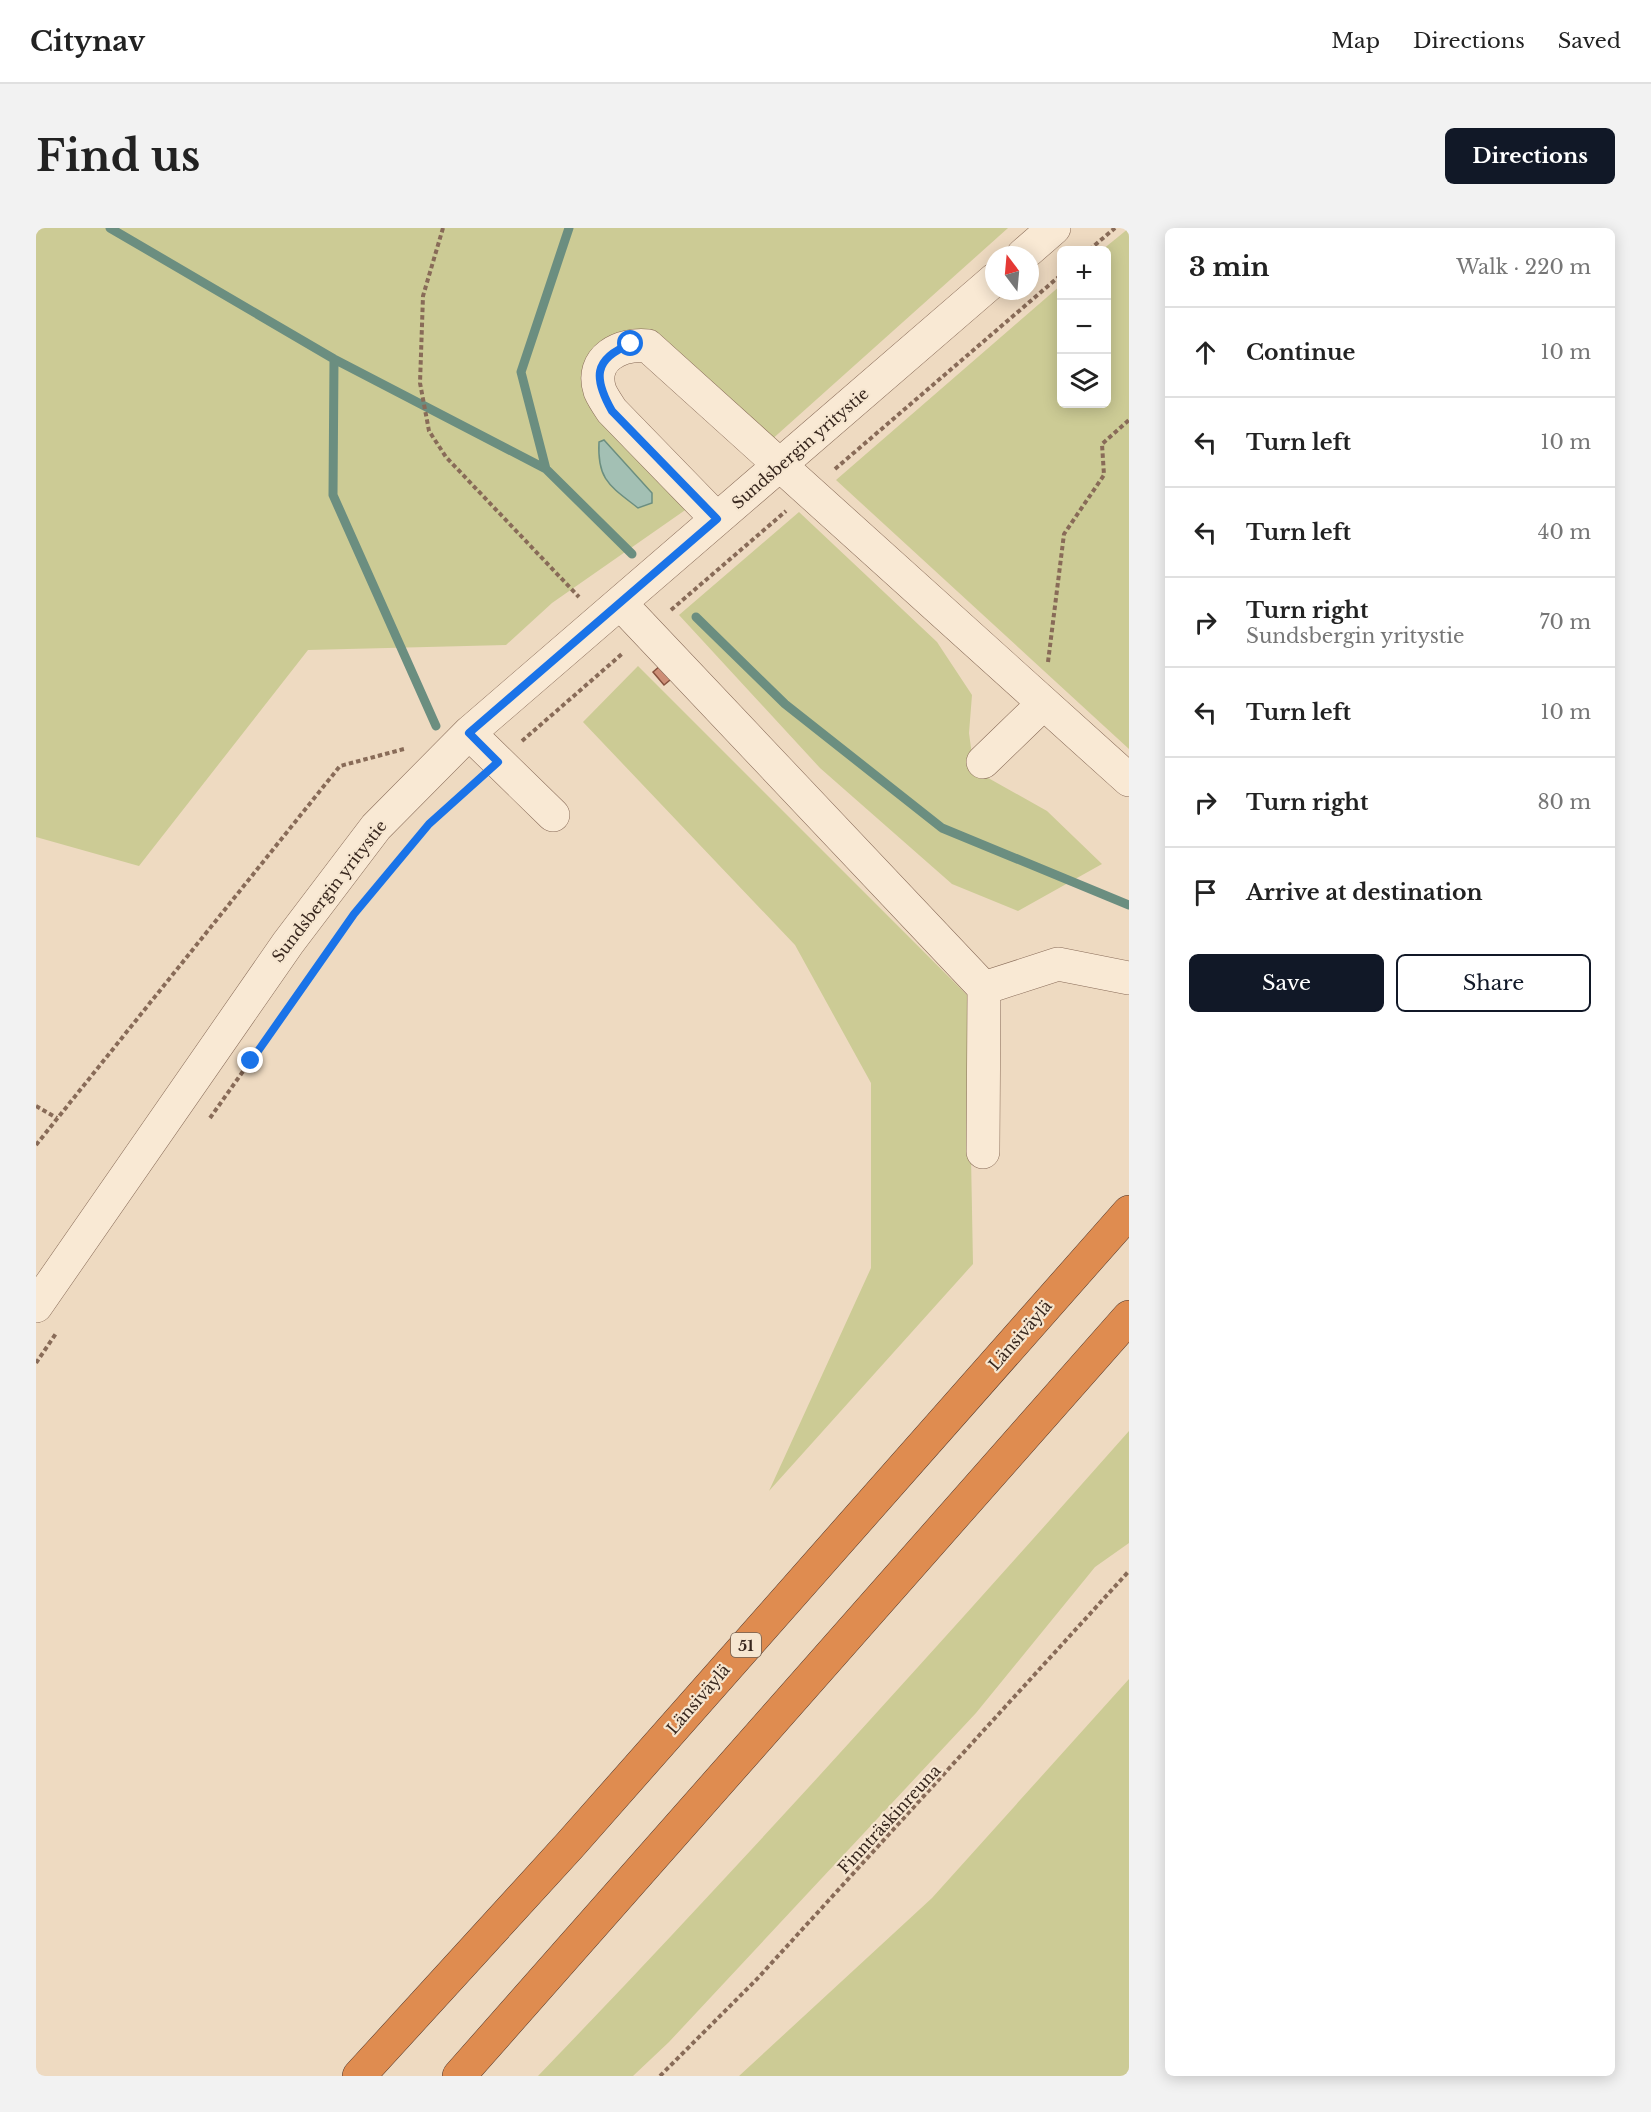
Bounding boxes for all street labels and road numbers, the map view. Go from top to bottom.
street label: Sundsbergin yritystie [727,383,873,513]
street label: Sundsbergin yritystie [267,816,391,966]
street label: Länsiväylä [984,1296,1056,1374]
road number: 51 [731,1633,761,1657]
street label: Länsiväylä [662,1660,734,1738]
street label: Finnträskinreuna [833,1760,945,1878]

